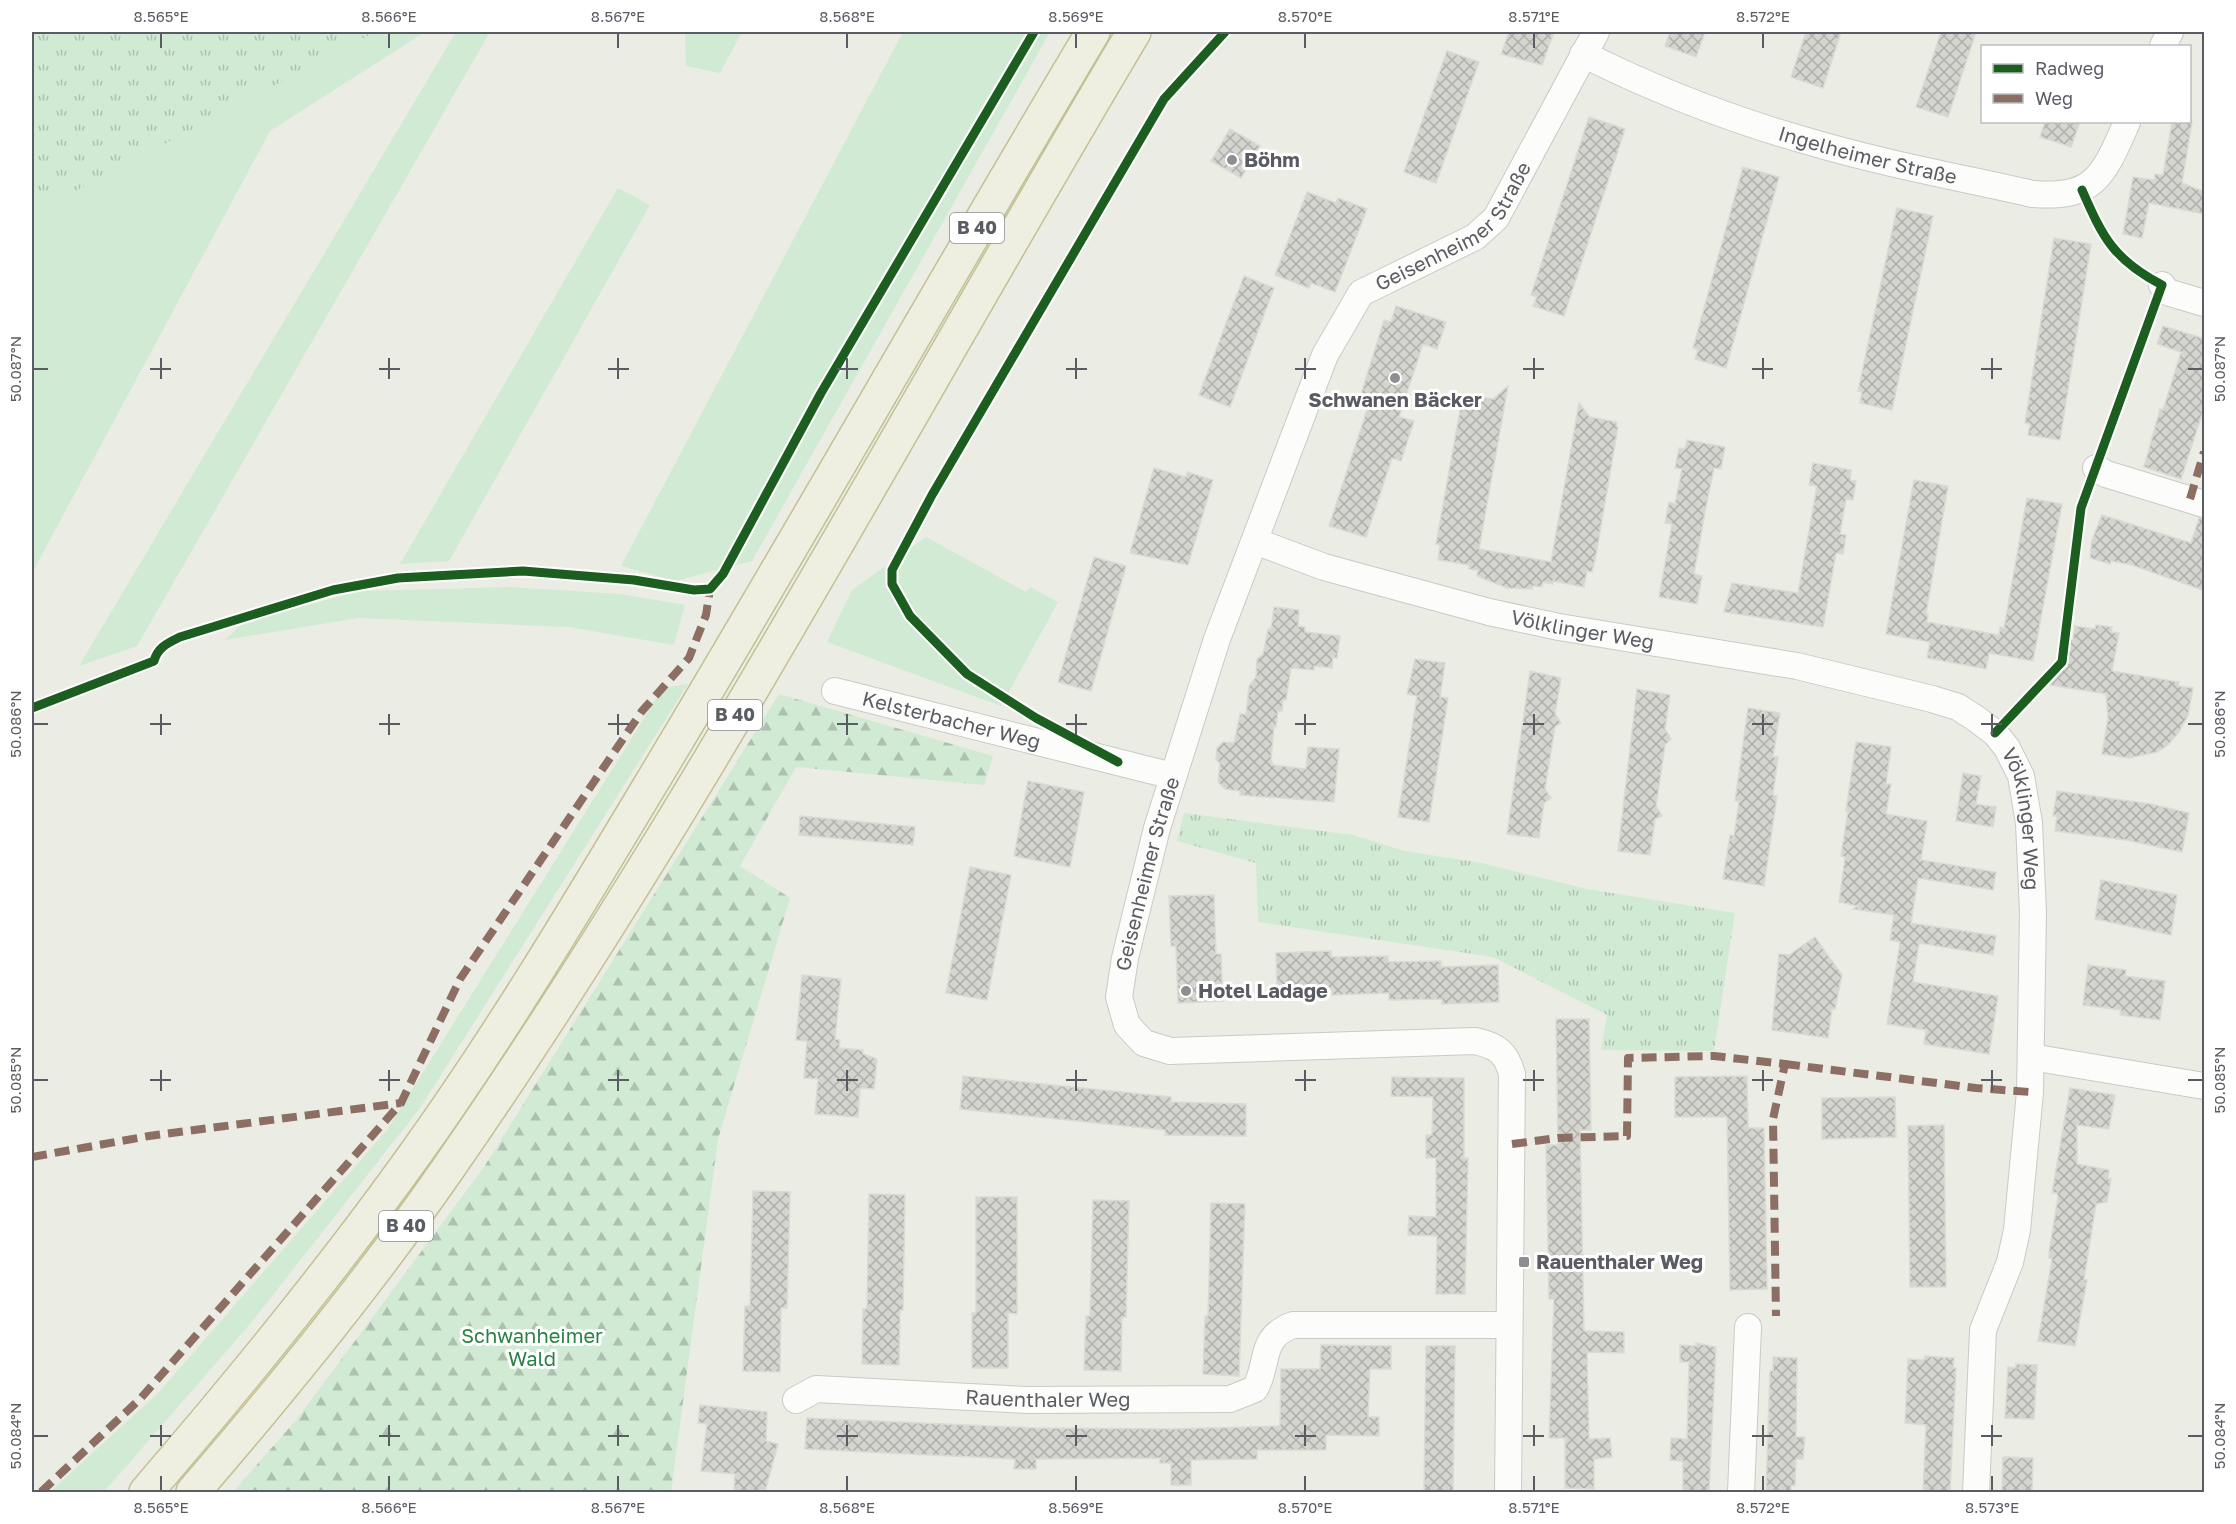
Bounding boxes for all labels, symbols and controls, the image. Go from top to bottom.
text: 8.565°E [133,7,189,25]
text: 8.566°E [361,7,417,25]
text: 8.567°E [591,7,645,25]
text: 8.568°E [819,7,875,25]
text: 8.569°E [1048,7,1104,25]
text: 8.570°E [1278,7,1332,25]
text: 8.571°E [1508,7,1560,25]
text: 8.572°E [1736,7,1790,25]
legend [1981,45,2191,123]
text: Radweg [2035,57,2104,79]
text: Weg [2035,87,2073,109]
street label: Ingelheimer Straße [1776,120,1959,188]
place label: Böhm [1244,147,1300,171]
marker: Böhm [1225,153,1239,167]
street label: Geisenheimer Straße [1371,157,1535,295]
road number: B 40 [950,213,1004,243]
text: 50.087°N [6,336,24,402]
text: 50.087°N [2210,336,2228,402]
marker: Schwanen Bäcker [1388,371,1402,385]
place label: Schwanen Bäcker [1308,387,1482,411]
street label: Völklinger Weg [1509,604,1656,653]
street label: Kelsterbacher Weg [860,685,1043,753]
text: 50.086°N [6,690,24,758]
text: 50.086°N [2210,690,2228,758]
road number: B 40 [708,700,762,730]
street label: Völklinger Weg [1998,743,2045,891]
street label: Geisenheimer Straße [1110,774,1184,972]
place label: Hotel Ladage [1198,978,1328,1002]
marker: Hotel Ladage [1179,984,1193,998]
text: 50.085°N [6,1047,24,1113]
text: 50.085°N [2210,1047,2228,1113]
road number: B 40 [379,1211,433,1241]
place label: Rauenthaler Weg [1536,1249,1703,1273]
marker: Rauenthaler Weg [1517,1255,1531,1269]
park label: Schwanheimer Wald [461,1323,603,1370]
street label: Rauenthaler Weg [965,1384,1131,1411]
text: 50.084°N [6,1403,24,1469]
text: 50.084°N [2210,1403,2228,1469]
text: 8.565°E [133,1498,189,1516]
text: 8.566°E [361,1498,417,1516]
text: 8.567°E [591,1498,645,1516]
text: 8.568°E [819,1498,875,1516]
text: 8.569°E [1048,1498,1104,1516]
text: 8.570°E [1278,1498,1332,1516]
text: 8.571°E [1508,1498,1560,1516]
text: 8.572°E [1736,1498,1790,1516]
text: 8.573°E [1965,1498,2019,1516]

